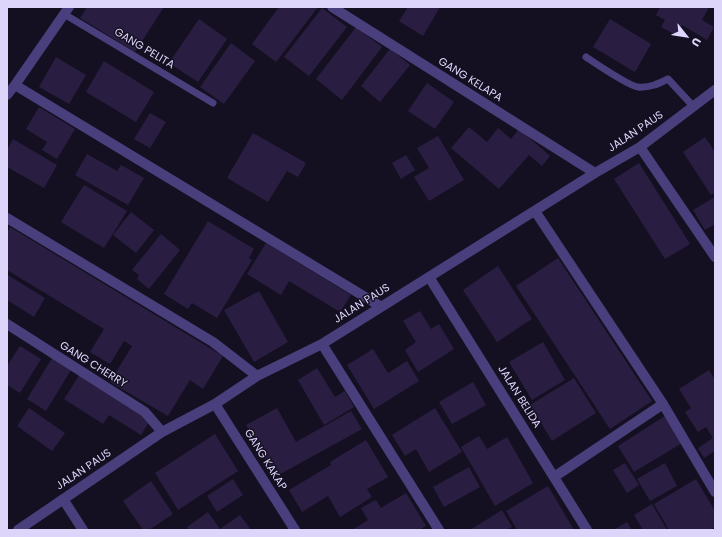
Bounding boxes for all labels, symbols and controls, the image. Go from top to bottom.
north arrow [666,16,706,56]
street label: GANG PELITA [111,26,177,72]
text: U [688,35,705,49]
street label: GANG KELAPA [435,55,505,105]
street label: JALAN PAUS [606,109,666,155]
street label: JALAN PAUS [331,282,393,326]
street label: GANG CHERRY [57,339,129,391]
street label: JALAN BELIDA [495,363,543,431]
street label: GANG KAKAP [241,427,289,493]
street label: JALAN PAUS [54,447,114,493]

